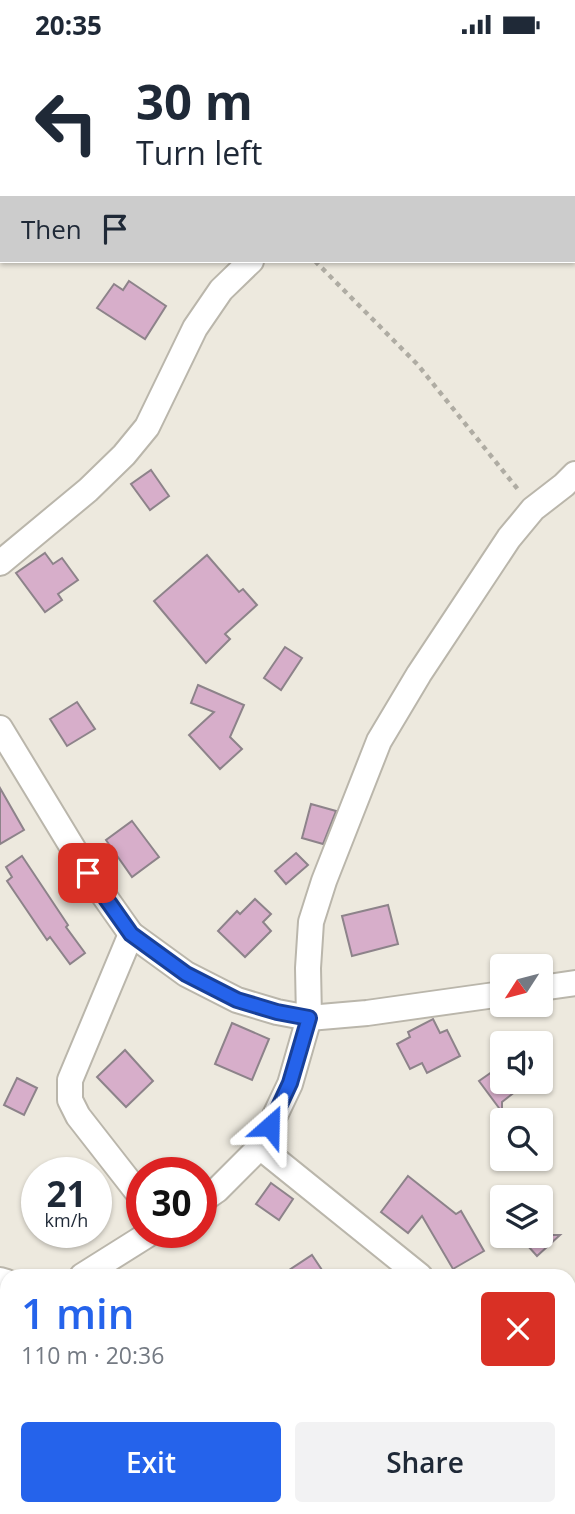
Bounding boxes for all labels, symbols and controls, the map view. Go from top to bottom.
text: 20:35 [35,7,102,43]
text: 30 m [136,68,253,134]
icon: left [21,77,112,168]
text: Turn left [136,131,262,174]
icon: arrive [96,210,134,248]
text: Then [21,211,82,247]
pin [58,843,118,903]
icon: arrive [69,854,107,892]
north arrow [490,954,553,1017]
map controls [490,954,553,1248]
button: sound [490,1031,553,1094]
position arrow [233,1089,307,1163]
button: search [490,1108,553,1171]
speed limit sign: 30 [126,1157,217,1248]
text: 21 [46,1170,87,1217]
button: layers [490,1185,553,1248]
text: km/h [45,1208,88,1232]
text: 1 min [21,1284,134,1341]
button: close [481,1292,555,1366]
text: 110 m · 20:36 [21,1339,164,1371]
button: Exit [21,1422,281,1502]
button: Share [295,1422,555,1502]

